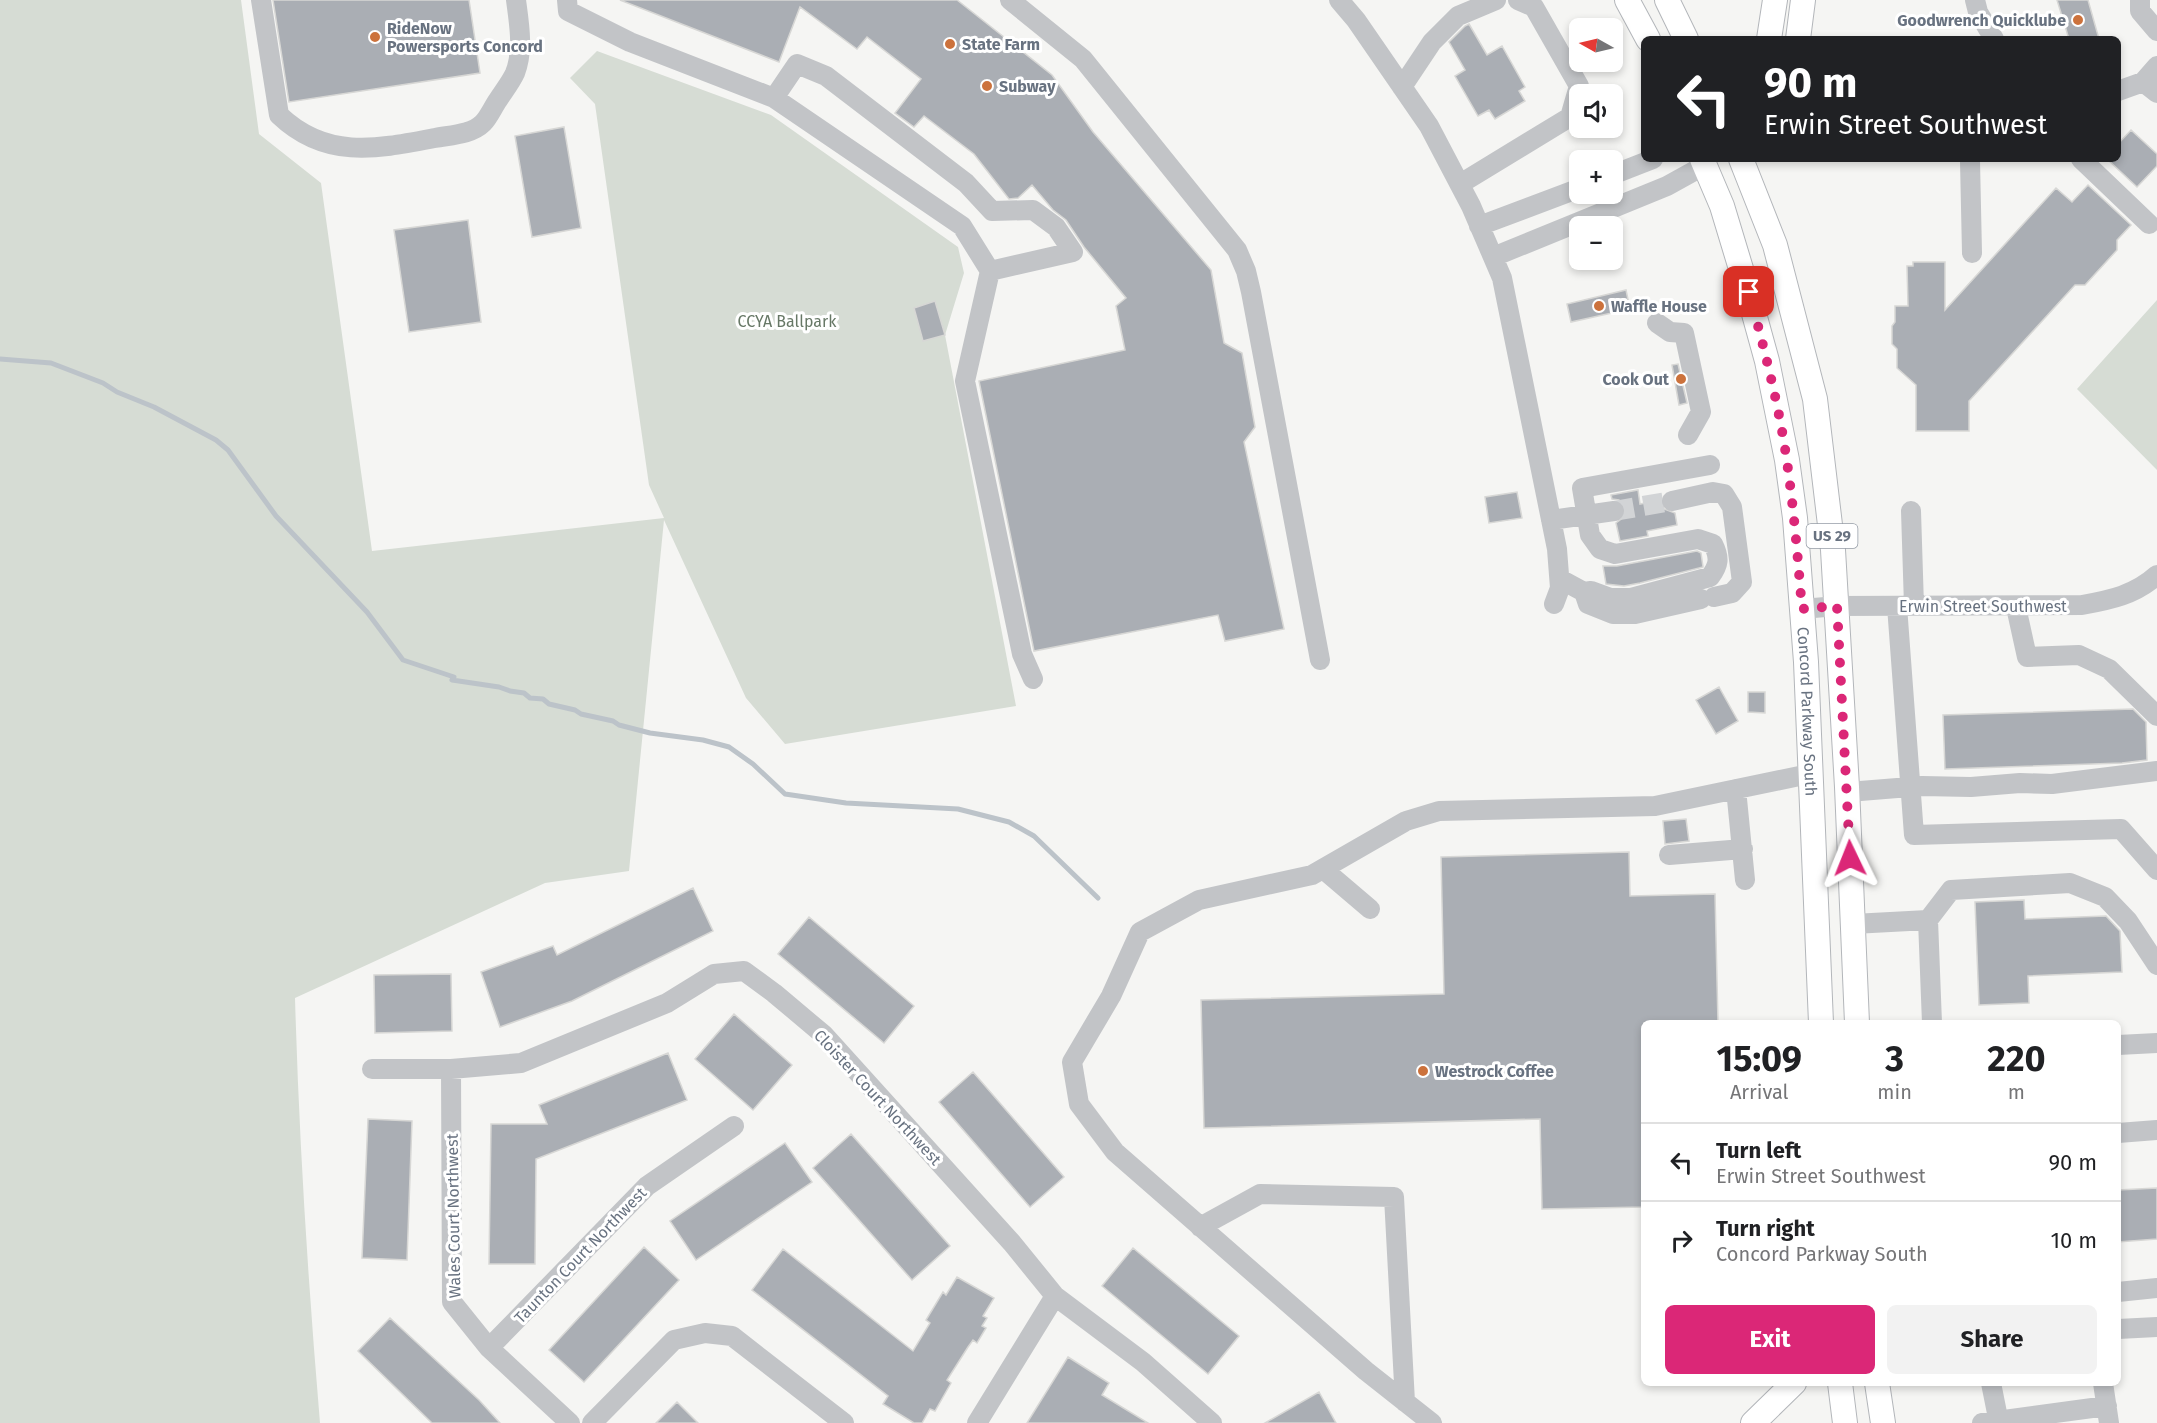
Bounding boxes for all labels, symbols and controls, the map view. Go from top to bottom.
place label: Goodwrench Quicklube [1897,11,2066,30]
marker: Goodwrench Quicklube [2071,13,2085,27]
north arrow [1569,18,1623,72]
map controls [1569,18,1623,270]
place label: RideNow Powersports Concord [387,19,543,56]
marker: RideNow Powersports Concord [368,30,382,44]
place label: State Farm [962,35,1040,54]
marker: State Farm [943,37,957,51]
text: 90 m [1764,58,1858,108]
icon: left [1665,60,1743,138]
place label: Subway [999,77,1056,96]
marker: Subway [980,79,994,93]
button: sound [1569,84,1623,138]
text: Erwin Street Southwest [1764,109,2047,141]
button: + [1569,150,1623,204]
button: − [1569,216,1623,270]
pin [1723,266,1774,317]
icon: arrive [1732,275,1765,308]
place label: Waffle House [1611,297,1707,316]
marker: Waffle House [1592,299,1606,313]
park label: CCYA Ballpark [738,312,837,331]
place label: Cook Out [1602,370,1670,389]
marker: Cook Out [1674,372,1688,386]
road number: US 29 [1806,524,1858,548]
street label: Erwin Street Southwest [1899,597,2067,616]
street label: Concord Parkway South [1793,626,1821,797]
position arrow [1818,826,1882,890]
street label: Cloister Court Northwest [810,1026,945,1169]
text: 15:09 [1716,1037,1802,1081]
text: 3 [1885,1037,1904,1081]
text: 220 [1987,1037,2046,1081]
place label: Westrock Coffee [1435,1062,1554,1081]
marker: Westrock Coffee [1416,1064,1430,1078]
text: Arrival [1730,1080,1788,1104]
text: min [1877,1080,1912,1104]
text: m [2008,1080,2025,1104]
street label: Wales Court Northwest [443,1133,464,1299]
text: Turn left [1716,1137,1801,1164]
icon: left [1665,1146,1698,1179]
text: 90 m [2048,1149,2097,1176]
text: Erwin Street Southwest [1716,1164,1926,1188]
street label: Taunton Court Northwest [510,1183,651,1327]
text: Turn right [1716,1215,1815,1242]
icon: right [1665,1224,1698,1257]
text: 10 m [2051,1227,2097,1254]
text: Concord Parkway South [1716,1242,1928,1266]
button: Exit [1665,1305,1875,1374]
button: Share [1887,1305,2097,1374]

